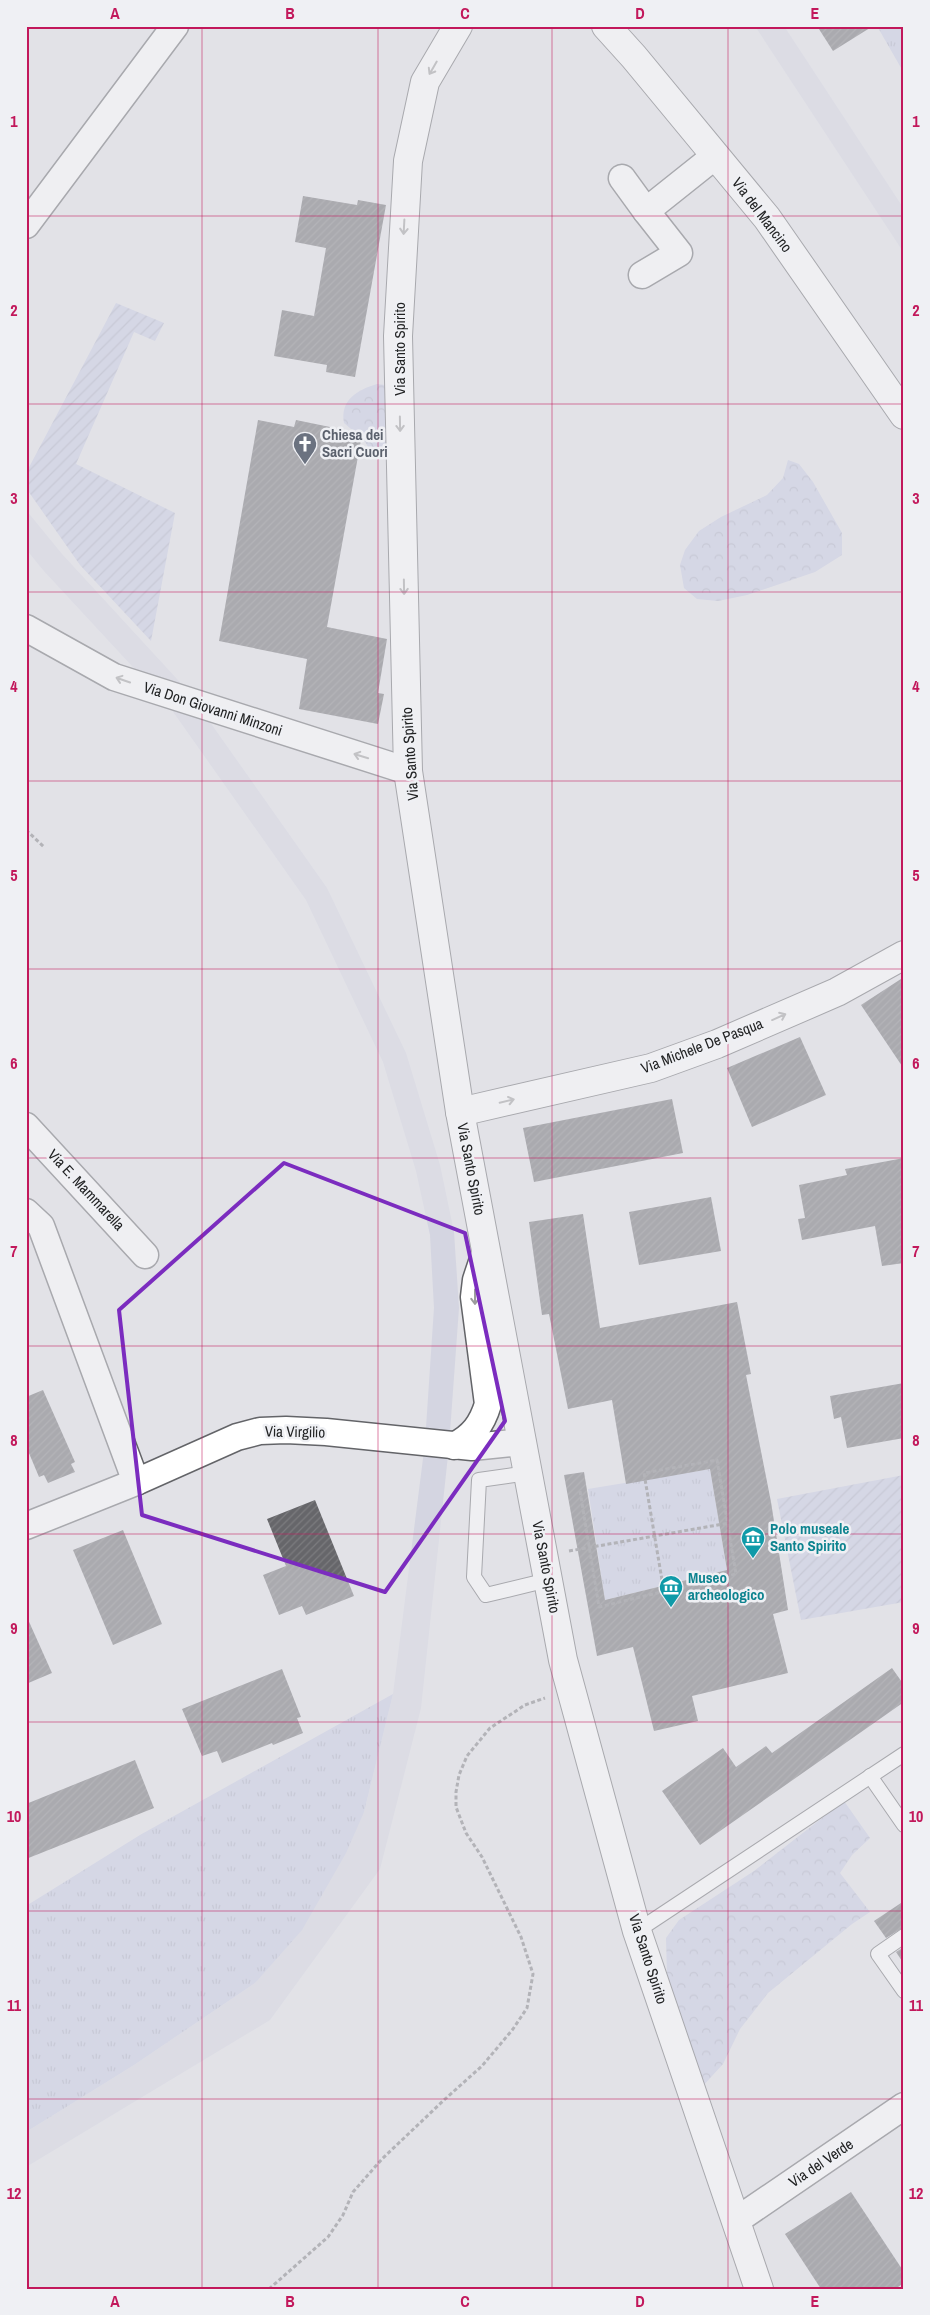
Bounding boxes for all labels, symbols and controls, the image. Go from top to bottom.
text: A [110,2,120,24]
text: B [285,2,295,24]
text: C [460,2,470,24]
text: D [635,2,645,24]
text: E [811,2,820,24]
one-way arrow [428,61,438,75]
text: 1 [10,110,18,132]
text: 1 [912,110,920,132]
street label: Via del Mancino [727,173,798,257]
one-way arrow [400,219,409,235]
text: 2 [10,299,18,321]
text: 2 [912,299,920,321]
street label: Via Santo Spirito [389,302,410,396]
one-way arrow [396,416,405,432]
place label: Chiesa dei Sacri Cuori [322,424,388,462]
church icon: Chiesa dei Sacri Cuori [292,431,318,465]
text: 3 [10,487,18,509]
text: 3 [912,487,920,509]
one-way arrow [399,578,409,594]
text: 4 [10,675,18,697]
one-way arrow [116,675,132,684]
text: 4 [912,675,920,697]
street label: Via Don Giovanni Minzoni [141,676,285,741]
street label: Via Santo Spirito [396,707,423,801]
one-way arrow [354,751,370,761]
text: 5 [10,864,18,886]
text: 5 [912,864,920,886]
one-way arrow [771,1012,786,1022]
street label: Via Michele De Pasqua [638,1013,766,1078]
text: 6 [10,1052,18,1074]
text: 6 [912,1052,920,1074]
one-way arrow [499,1096,515,1105]
street label: Via Santo Spirito [452,1121,491,1217]
street label: Via E. Mammarella [43,1144,130,1235]
text: 7 [10,1240,18,1262]
text: 7 [912,1240,920,1262]
one-way arrow [470,1289,480,1305]
street label: Via Virgilio [265,1420,326,1443]
text: 8 [10,1429,18,1451]
text: 8 [912,1429,920,1451]
place label: Polo museale Santo Spirito [770,1518,849,1556]
street label: Via Santo Spirito [527,1519,566,1615]
museum icon: Polo museale Santo Spirito [740,1525,766,1559]
place label: Museo archeologico [688,1567,765,1605]
museum icon: Museo archeologico [658,1574,684,1608]
text: 9 [10,1617,18,1639]
text: 9 [912,1617,920,1639]
text: 10 [7,1805,21,1827]
text: 10 [909,1805,923,1827]
street label: Via Santo Spirito [624,1911,673,2007]
text: 11 [7,1994,22,2016]
text: 11 [909,1994,924,2016]
street label: Via del Verde [784,2133,857,2192]
text: 12 [7,2182,21,2204]
text: 12 [909,2182,923,2204]
text: A [110,2290,120,2312]
text: B [285,2290,295,2312]
text: C [460,2290,470,2312]
text: D [635,2290,645,2312]
text: E [811,2290,820,2312]

